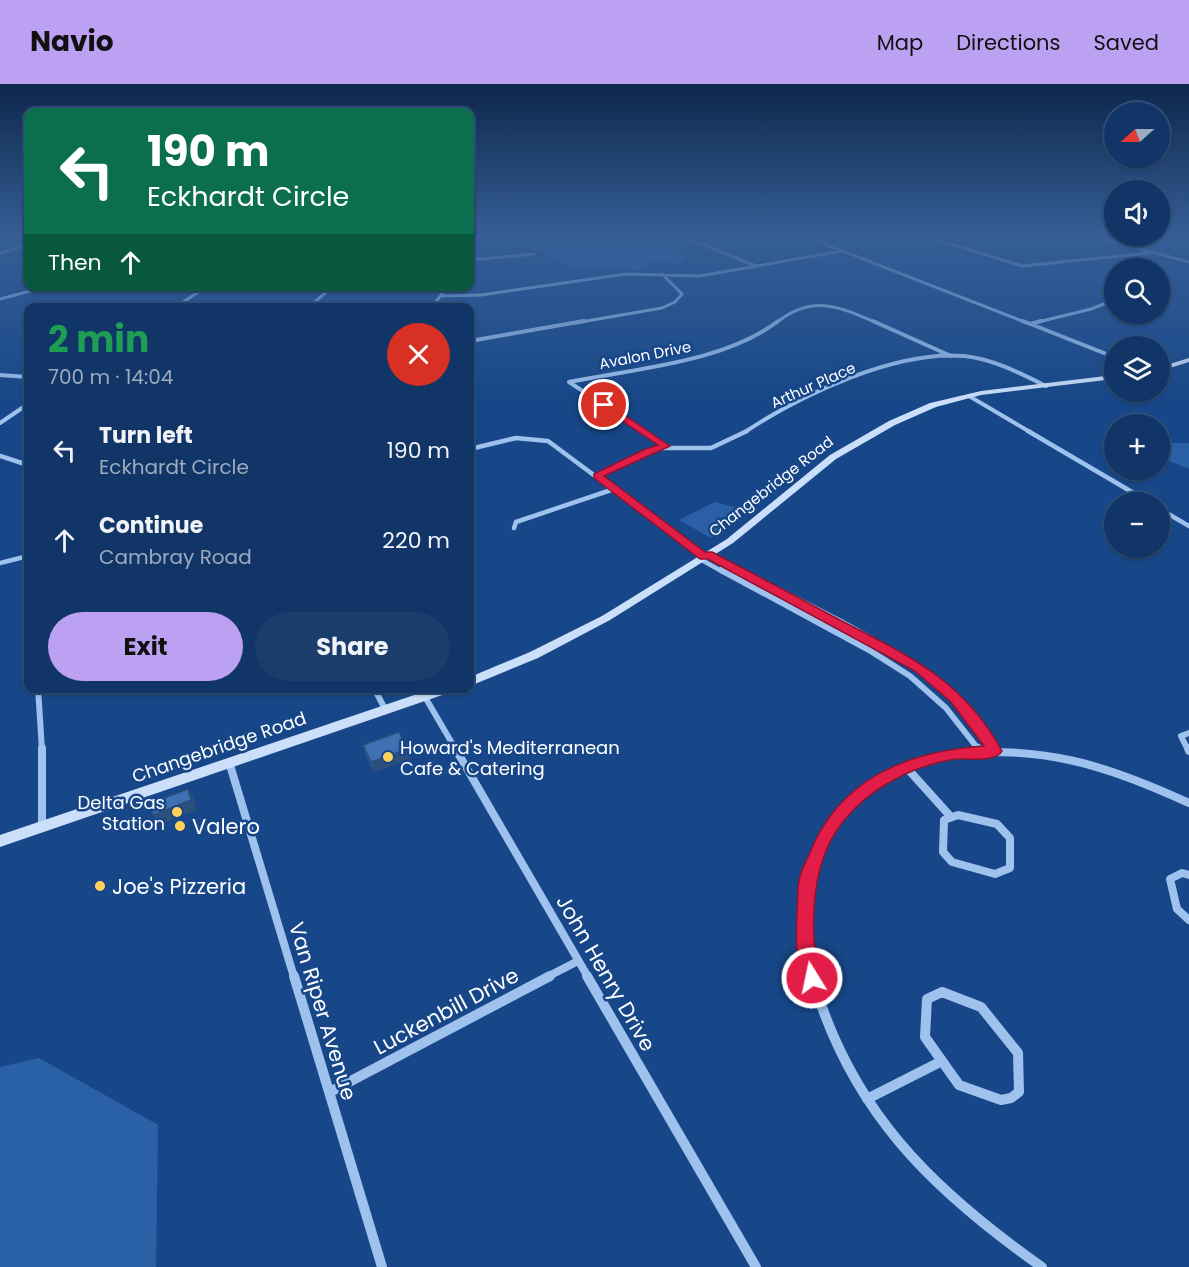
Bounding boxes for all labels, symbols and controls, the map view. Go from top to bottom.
text: Navio [30,22,114,61]
text: Map [877,28,923,57]
text: Directions [956,28,1060,57]
text: Saved [1093,28,1159,57]
north arrow [1104,102,1170,168]
map controls [1104,102,1170,558]
text: 190 m [147,122,269,181]
icon: left [48,132,126,210]
text: Eckhardt Circle [147,178,349,215]
button: sound [1104,180,1170,246]
icon: ahead [114,246,147,279]
text: Then [48,247,102,278]
button: search [1104,258,1170,324]
text: 2 min [48,314,149,365]
button: close [387,323,450,386]
street label: Avalon Drive [597,336,693,374]
button: layers [1104,336,1170,402]
street label: Arthur Place [767,357,859,413]
text: 700 m · 14:04 [48,363,173,391]
pin [578,379,629,430]
icon: arrive [587,388,620,421]
button: + [1104,414,1170,480]
text: Turn left [99,420,193,451]
street label: Changebridge Road [704,431,838,541]
icon: left [48,434,81,467]
text: 190 m [387,435,450,466]
text: Eckhardt Circle [99,453,249,481]
button: − [1104,492,1170,558]
text: Continue [99,510,203,541]
icon: ahead [48,524,81,557]
text: 220 m [382,525,450,556]
text: Cambray Road [99,543,252,571]
button: Exit [48,612,243,681]
button: Share [255,612,450,681]
street label: Changebridge Road [128,705,310,789]
place label: Howard's Mediterranean Cafe & Catering [400,735,620,781]
marker: Howard's Mediterranean Cafe & Catering [381,750,395,764]
place label: Delta Gas Station [78,790,165,836]
marker: Delta Gas Station [170,805,184,819]
place label: Valero [192,812,260,841]
marker: Valero [173,819,187,833]
place label: Joe's Pizzeria [112,872,246,901]
marker: Joe's Pizzeria [93,879,107,893]
street label: John Henry Drive [549,890,663,1056]
street label: Van Riper Avenue [282,918,364,1104]
position arrow [780,946,844,1010]
street label: Luckenbill Drive [368,961,524,1061]

